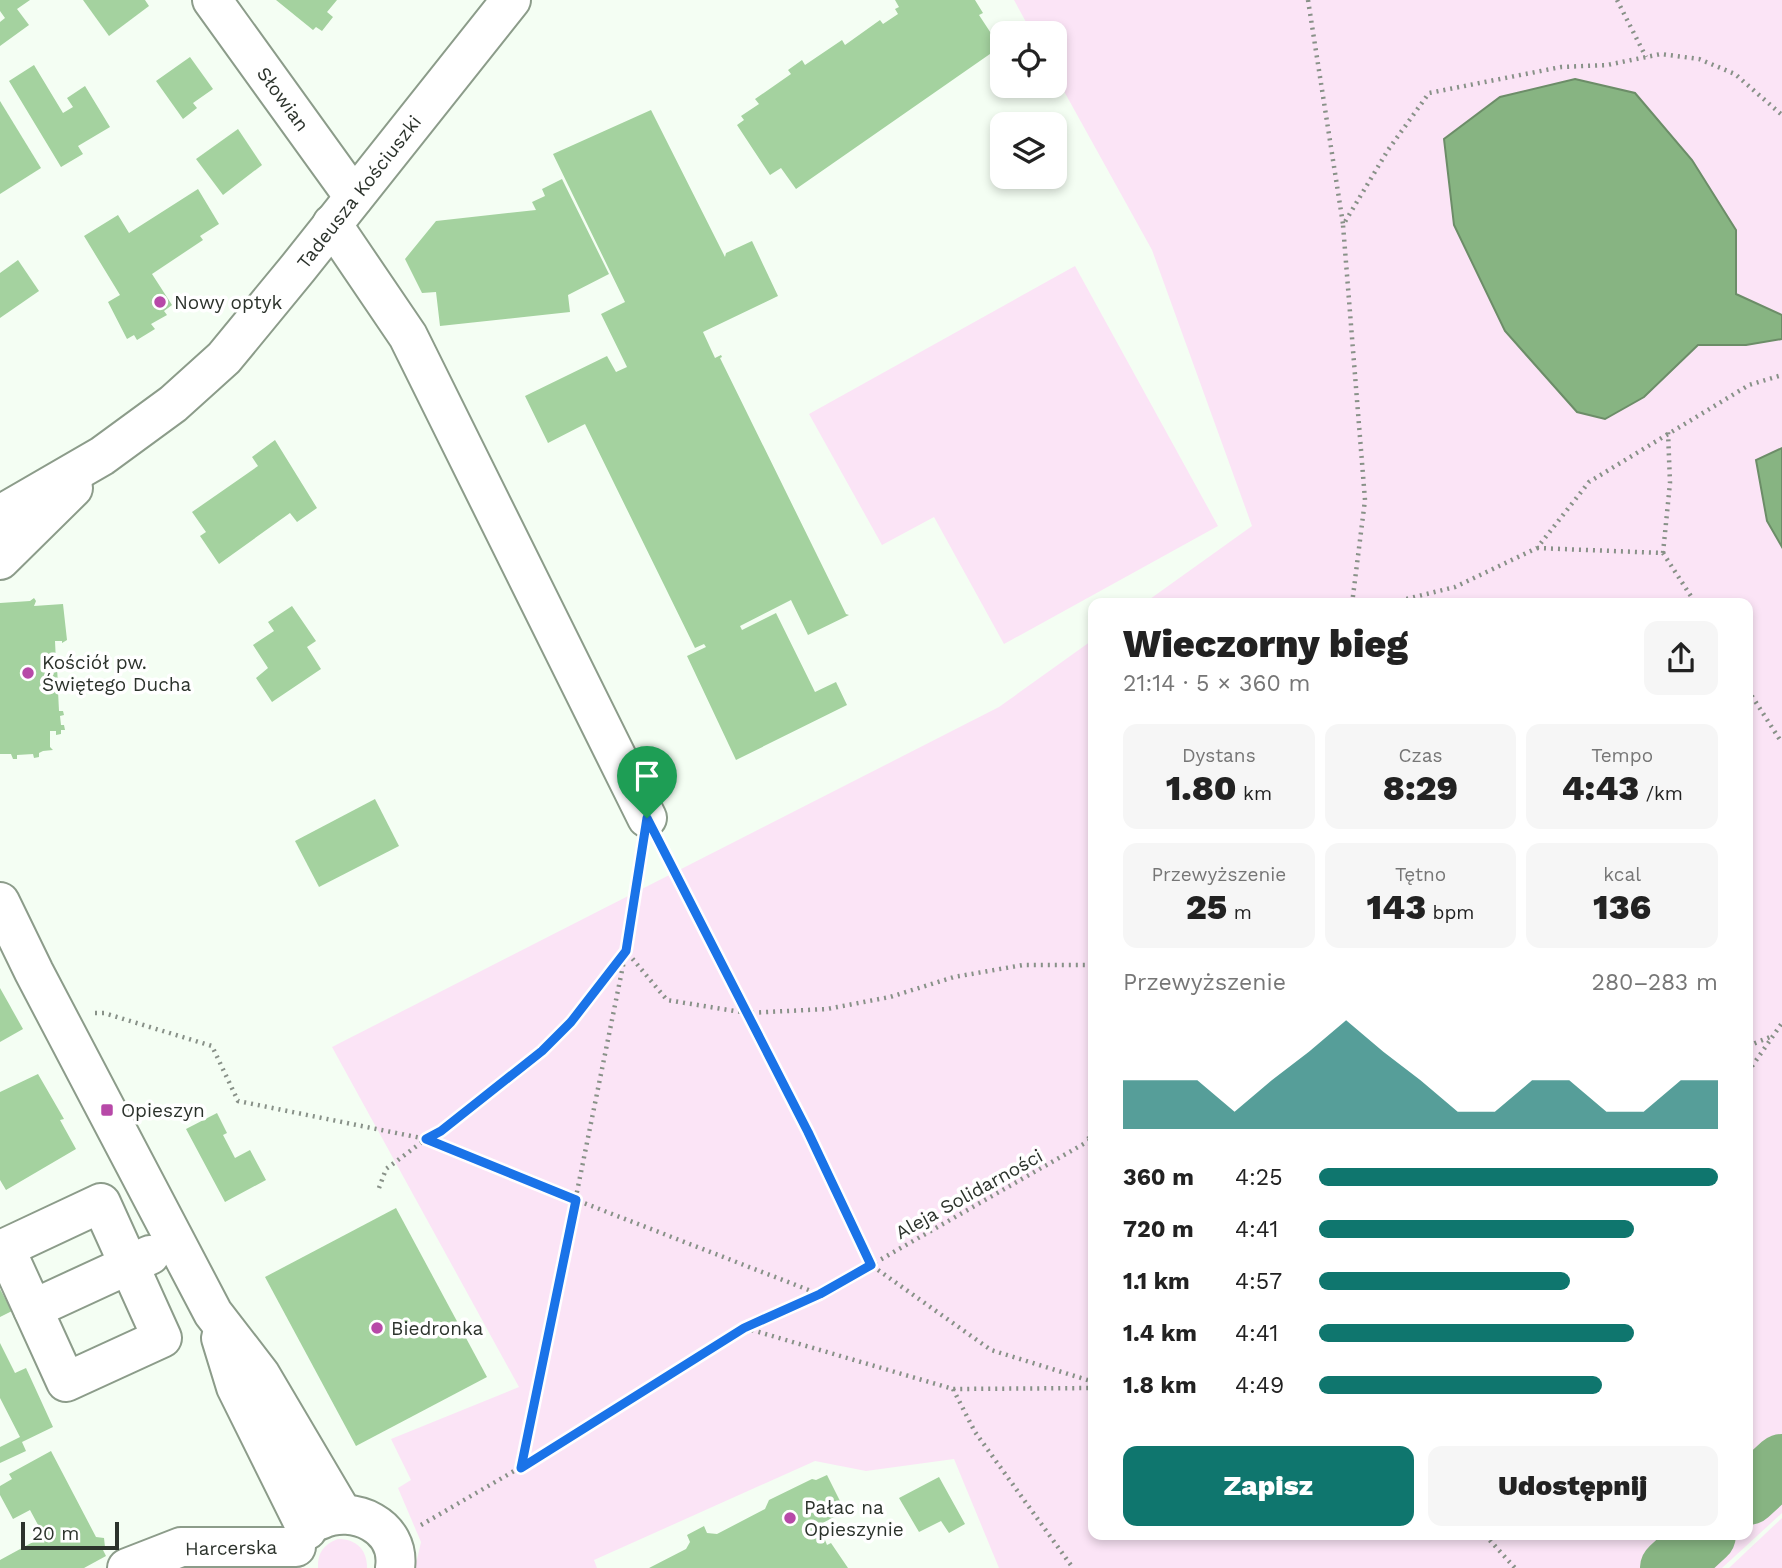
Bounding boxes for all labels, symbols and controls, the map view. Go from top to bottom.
map controls [990,21,1067,189]
button: locate [990,21,1067,98]
street label: Słowian [252,62,314,136]
street label: Tadeusza Kościuszki [292,111,426,273]
button: layers [990,112,1067,189]
place label: Nowy optyk [174,291,282,314]
marker: Nowy optyk [152,294,168,310]
button: share [1644,621,1718,695]
text: Wieczorny bieg [1123,622,1408,666]
place label: Kościół pw. Świętego Ducha [42,651,192,696]
marker: Kościół pw. Świętego Ducha [20,665,36,681]
text: 21:14 · 5 × 360 m [1123,670,1311,697]
text: Dystans [1182,744,1256,767]
text: Czas [1399,744,1442,767]
text: Tempo [1591,744,1653,767]
pin [617,746,677,818]
icon: arrive [628,757,666,795]
text: 1.80 [1166,767,1237,809]
text: 8:29 [1383,767,1458,809]
text: 4:43 [1561,767,1639,809]
text: km [1237,782,1272,805]
text: /km [1639,782,1683,805]
text: Przewyższenie [1152,863,1286,886]
text: Tętno [1395,863,1446,886]
text: kcal [1603,863,1641,886]
text: 25 [1186,886,1227,928]
text: 143 [1366,886,1426,928]
text: 136 [1593,886,1651,928]
text: m [1227,901,1252,924]
text: bpm [1426,901,1474,924]
text: Przewyższenie [1123,969,1286,996]
text: 280–283 m [1591,969,1718,996]
place label: Opieszyn [121,1099,205,1122]
marker: Opieszyn [99,1102,115,1118]
street label: Aleja Solidarności [891,1144,1047,1244]
text: 360 m [1123,1164,1194,1191]
text: 4:25 [1235,1164,1283,1191]
text: 720 m [1123,1216,1194,1243]
text: 4:41 [1235,1216,1279,1243]
text: 1.1 km [1123,1268,1190,1295]
text: 4:57 [1235,1268,1282,1295]
place label: Biedronka [391,1317,484,1340]
marker: Biedronka [369,1320,385,1336]
text: 1.4 km [1123,1320,1197,1347]
text: 4:41 [1235,1320,1279,1347]
text: 1.8 km [1123,1372,1197,1399]
text: 4:49 [1235,1372,1284,1399]
button: Zapisz [1123,1446,1414,1526]
button: Udostępnij [1428,1446,1718,1526]
place label: Pałac na Opieszynie [804,1496,904,1541]
marker: Pałac na Opieszynie [782,1510,798,1526]
scale bar [21,1519,119,1551]
text: 20 m [32,1522,79,1545]
street label: Harcerska [185,1536,278,1560]

